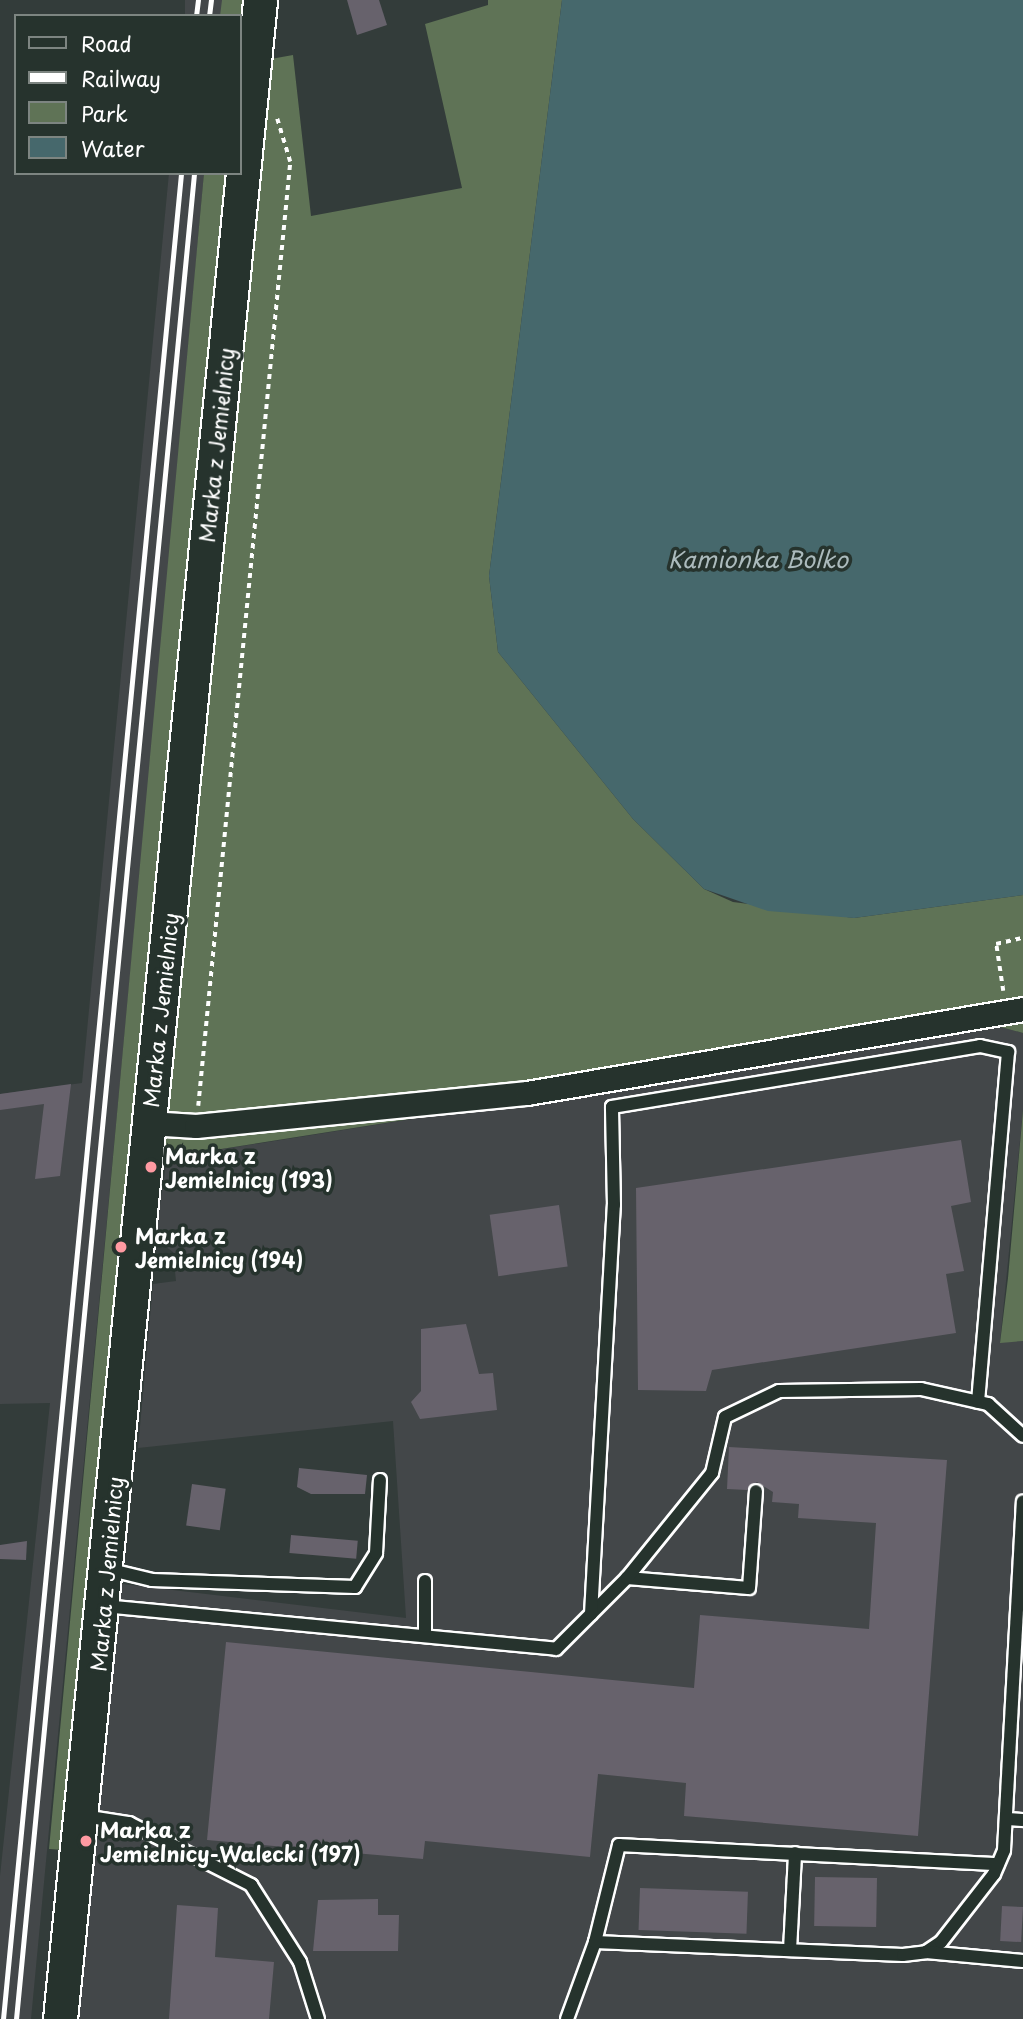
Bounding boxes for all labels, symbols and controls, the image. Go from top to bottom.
legend [14,14,242,175]
text: Road [81,27,132,59]
text: Railway [81,62,161,94]
text: Park [81,97,128,129]
text: Water [81,132,144,164]
street label: Marka z Jemielnicy [193,345,239,545]
water label: Kamionka Bolko [668,545,848,573]
street label: Marka z Jemielnicy [137,910,183,1110]
place label: Marka z Jemielnicy (193) [165,1142,334,1192]
marker: Marka z Jemielnicy (193) [143,1159,159,1175]
place label: Marka z Jemielnicy (194) [135,1222,304,1272]
marker: Marka z Jemielnicy (194) [113,1239,129,1255]
street label: Marka z Jemielnicy [85,1474,127,1674]
place label: Marka z Jemielnicy-Walecki (197) [100,1816,361,1866]
marker: Marka z Jemielnicy-Walecki (197) [78,1833,94,1849]

